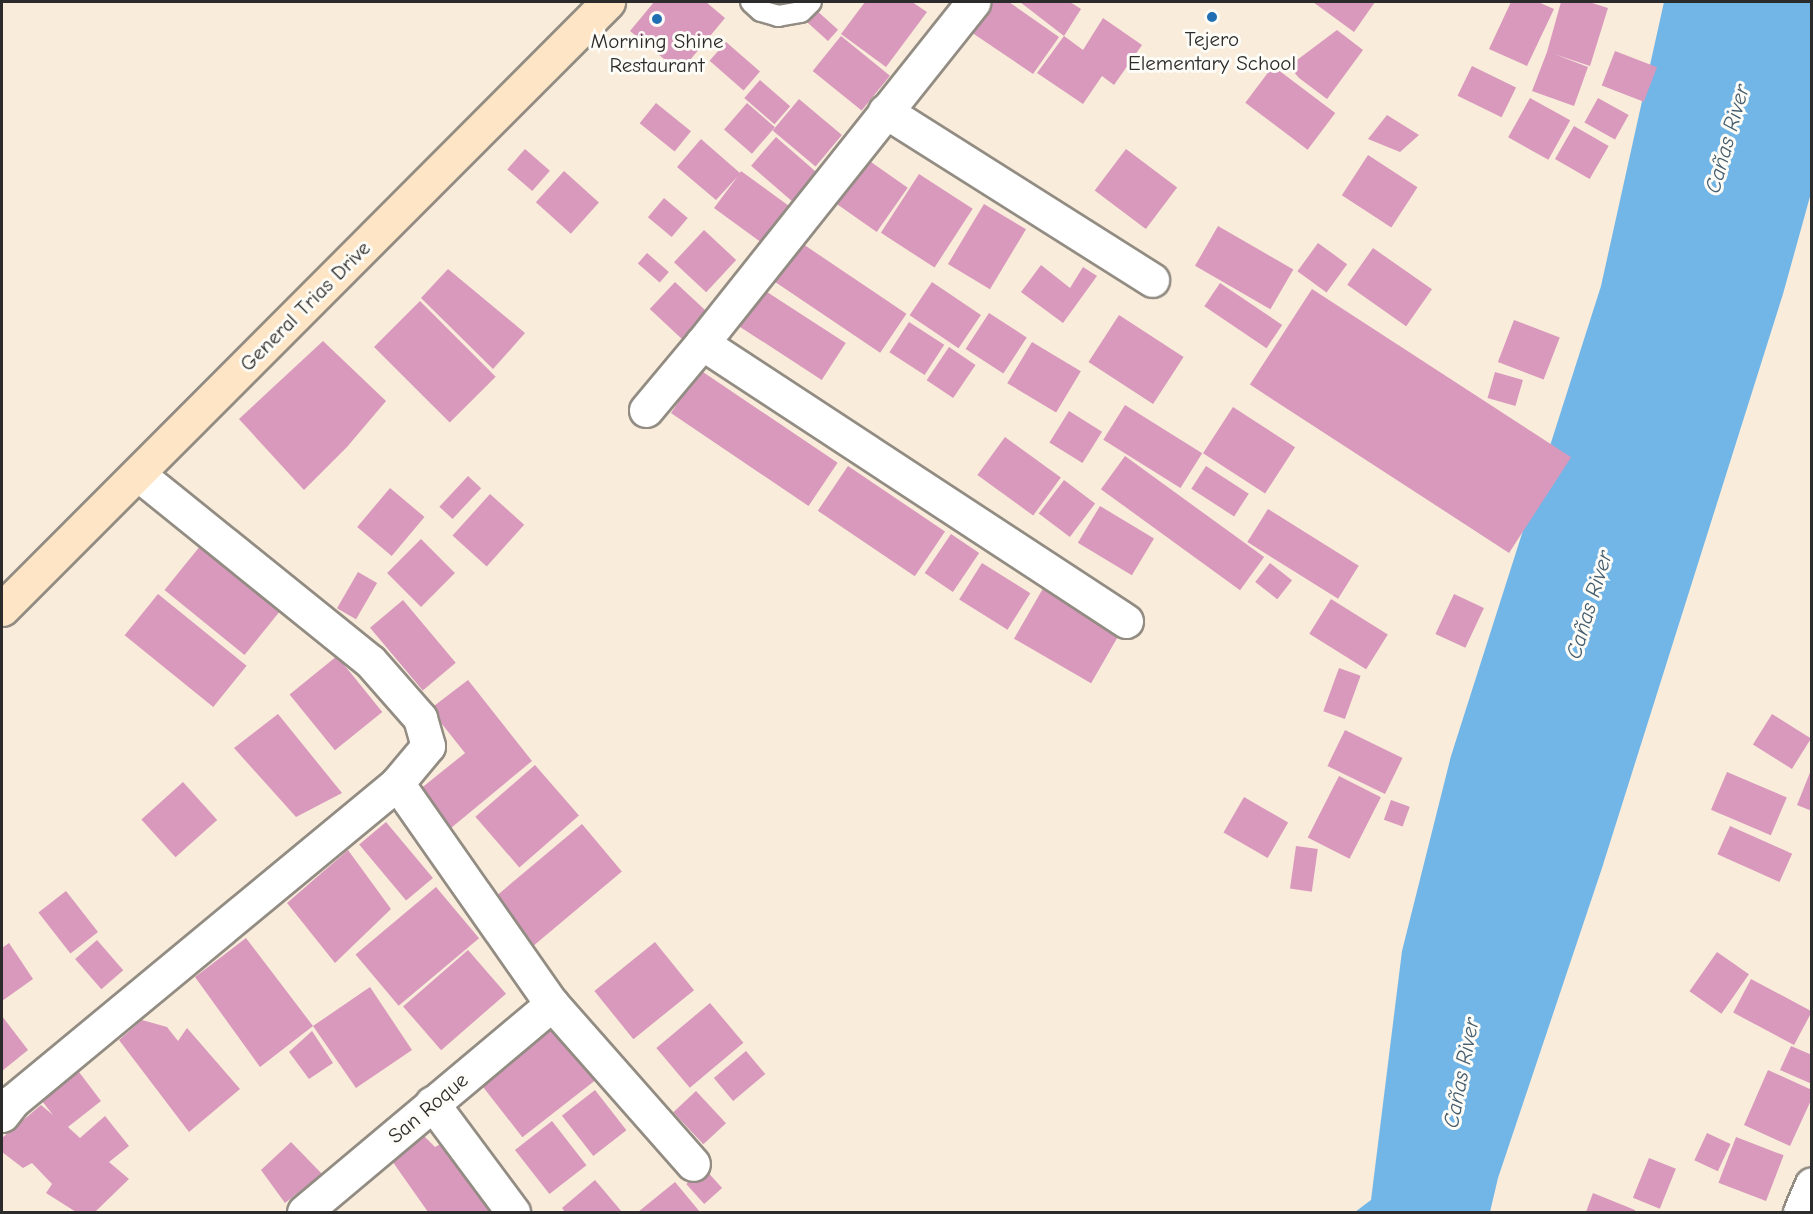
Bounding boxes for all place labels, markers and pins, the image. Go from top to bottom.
marker: Tejero Elementary School [1205,10,1219,24]
marker: Morning Shine Restaurant [650,12,664,26]
place label: Tejero Elementary School [1128,26,1296,76]
place label: Morning Shine Restaurant [591,28,723,78]

